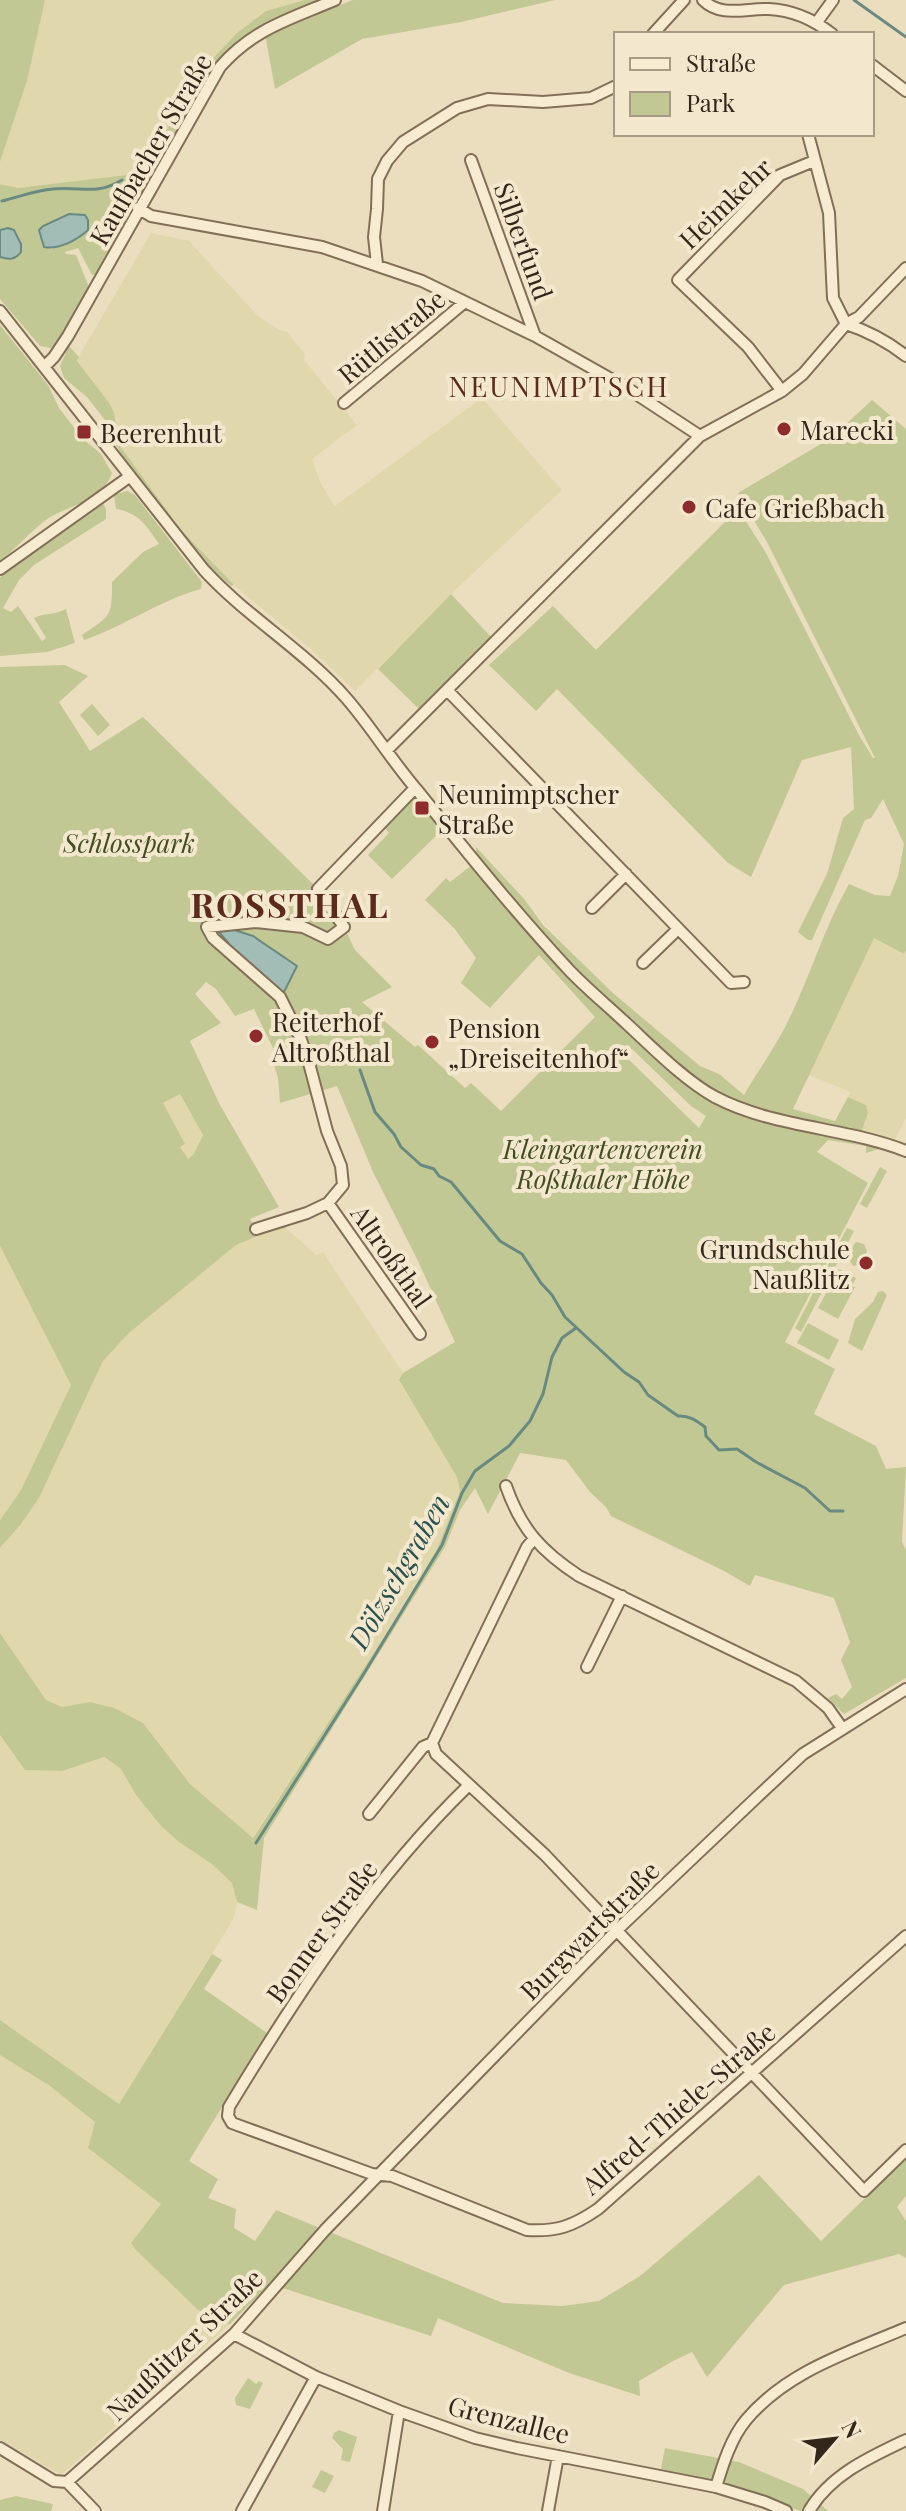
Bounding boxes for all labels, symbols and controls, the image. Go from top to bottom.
legend [614,32,874,136]
text: Straße [686,46,756,78]
street label: Kaufbacher Straße [81,47,219,251]
text: Park [686,86,736,118]
street label: Heimkehr [671,150,779,256]
street label: Silberfund [487,177,561,305]
street label: Rütlistraße [330,281,452,391]
district label: NEUNIMPTSCH [449,367,669,404]
place label: Marecki [800,412,895,447]
place label: Beerenhut [100,415,223,450]
marker: Marecki [775,420,793,438]
marker: Beerenhut [75,423,93,441]
place label: Cafe Grießbach [705,490,885,525]
marker: Cafe Grießbach [680,498,698,516]
place label: Neunimptscher Straße [438,776,619,841]
marker: Neunimptscher Straße [413,799,431,817]
park label: Schlosspark [62,825,195,860]
district label: ROSSTHAL [191,881,389,927]
place label: Reiterhof Altroßthal [271,1004,390,1069]
place label: Pension „Dreiseitenhof“ [448,1010,629,1075]
marker: Reiterhof Altroßthal [247,1027,265,1045]
marker: Pension „Dreiseitenhof“ [423,1033,441,1051]
park label: Kleingartenverein Roßthaler Höhe [502,1131,703,1196]
street label: Altroßthal [343,1197,440,1315]
place label: Grundschule Naußlitz [699,1231,850,1296]
marker: Grundschule Naußlitz [857,1254,875,1272]
water label: Dölzschgraben [338,1487,457,1656]
street label: Bonner Straße [257,1853,385,2009]
street label: Burgwartstraße [512,1853,666,2007]
street label: Alfred-Thiele-Straße [573,2014,782,2203]
street label: Naußlitzer Straße [98,2260,270,2428]
street label: Grenzallee [444,2387,574,2451]
north arrow [794,2399,874,2479]
text: N [836,2415,870,2443]

